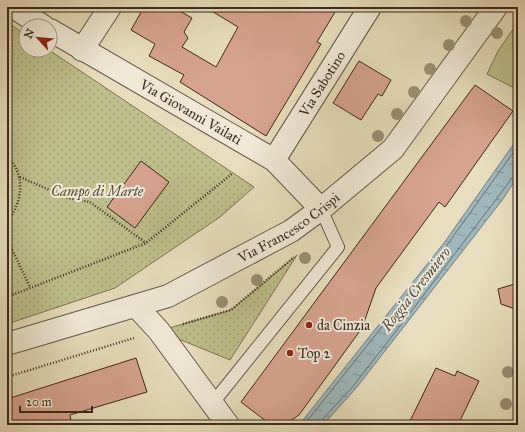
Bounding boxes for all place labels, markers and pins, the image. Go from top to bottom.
place label: da Cinzia [317,317,370,334]
marker: da Cinzia [304,320,314,330]
place label: Top 2 [298,345,331,362]
marker: Top 2 [285,348,295,358]

